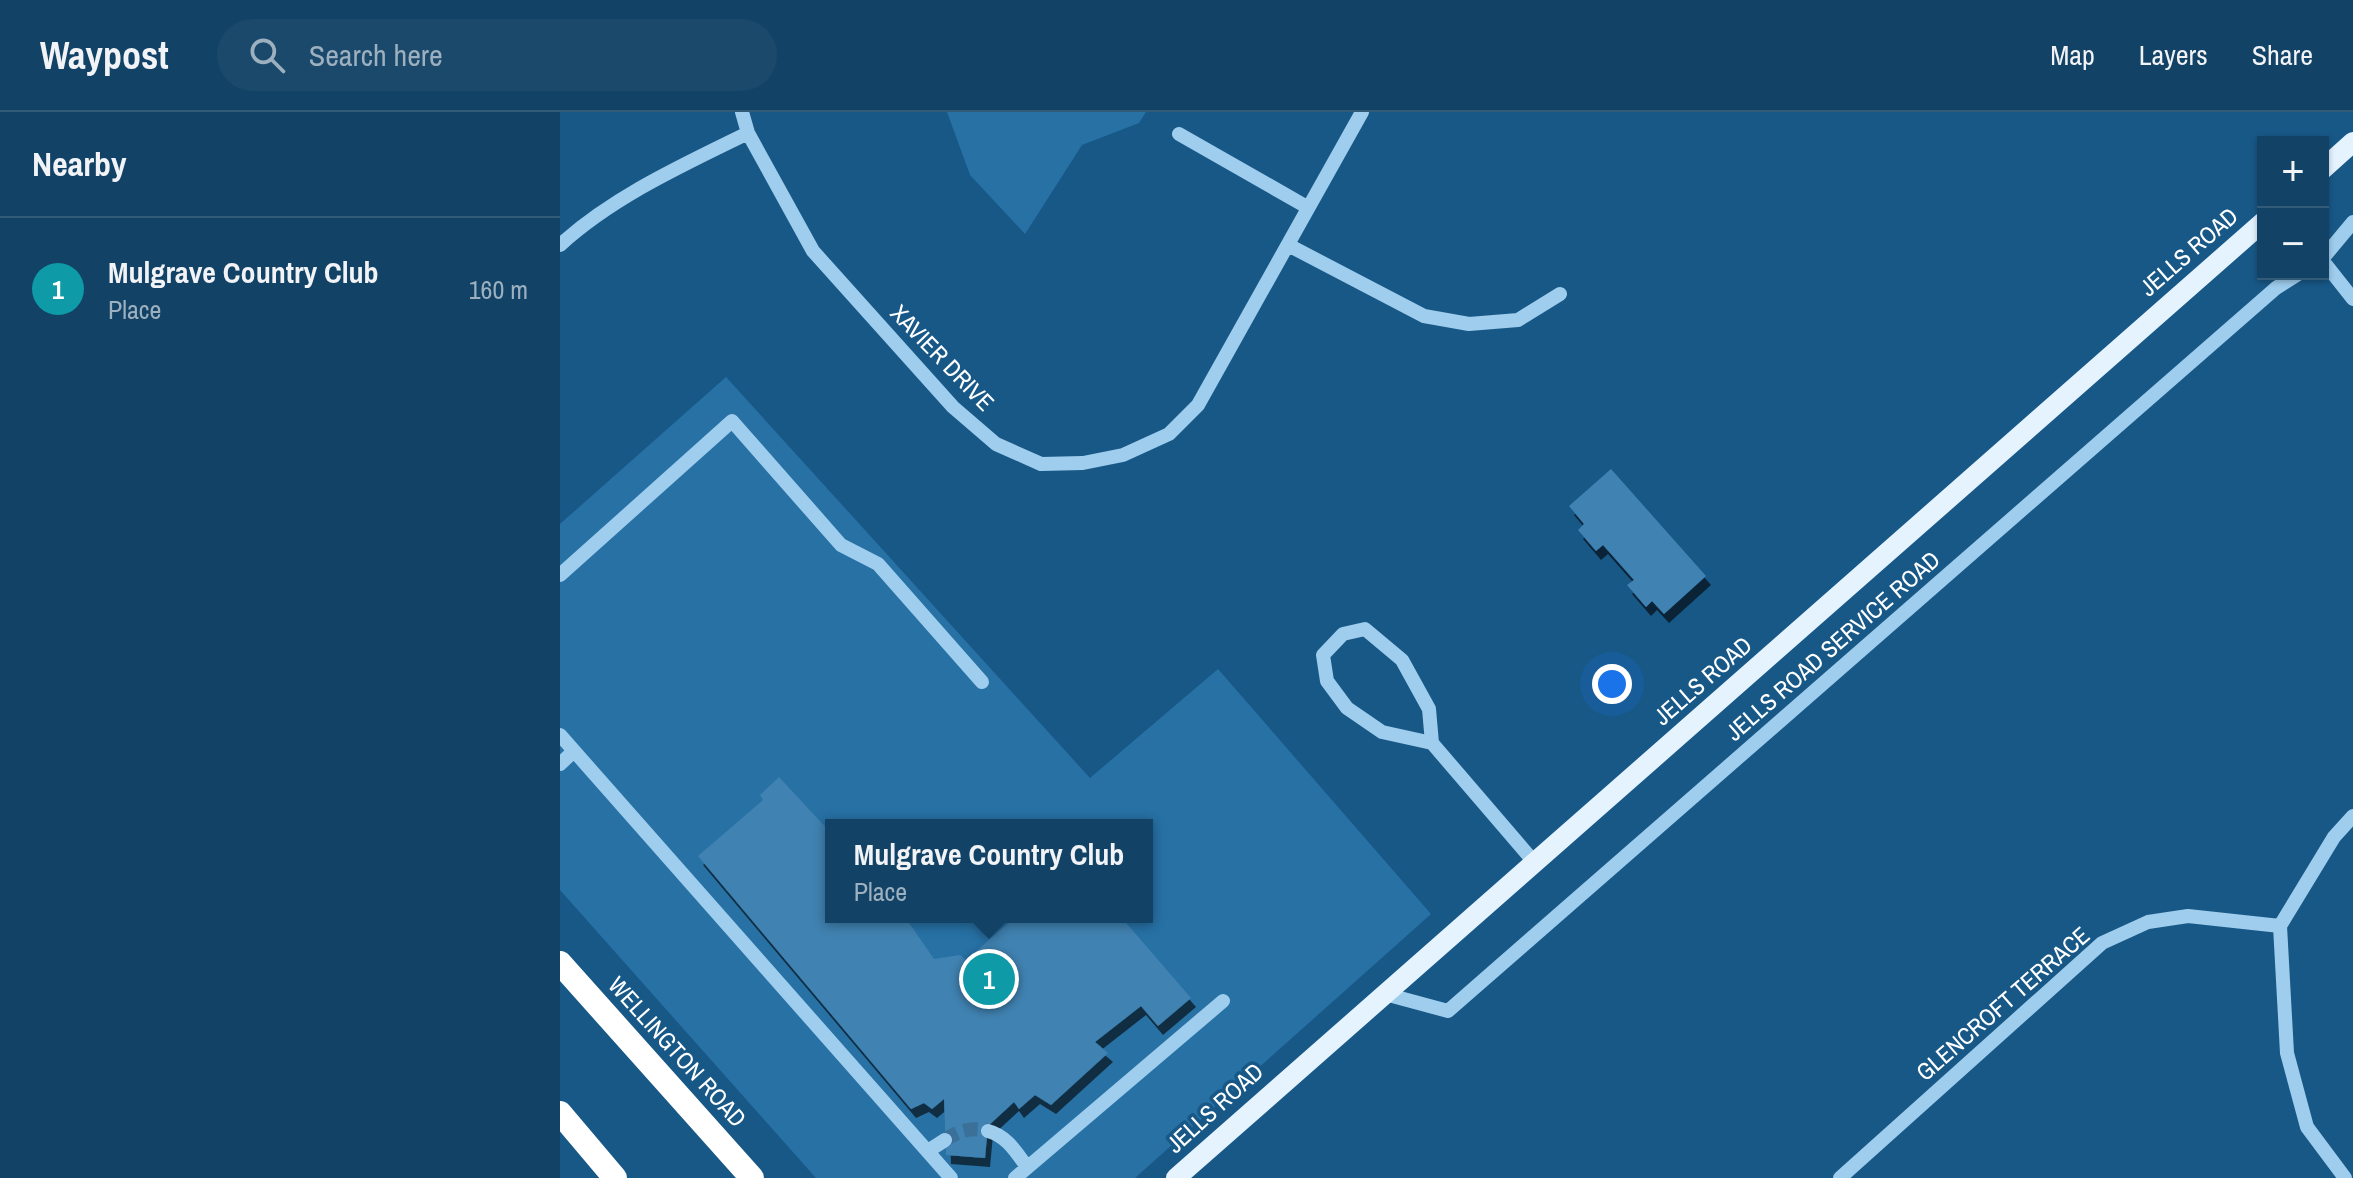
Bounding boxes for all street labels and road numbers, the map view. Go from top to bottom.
street label: JELLS ROAD [2132,200,2244,303]
street label: XAVIER DRIVE [884,297,1002,417]
street label: JELLS ROAD SERVICE ROAD [1718,543,1946,747]
street label: JELLS ROAD [1646,629,1758,732]
street label: GLENCROFT TERRACE [1909,919,2096,1088]
street label: WELLINGTON ROAD [602,969,754,1133]
street label: JELLS ROAD [1159,1055,1270,1159]

